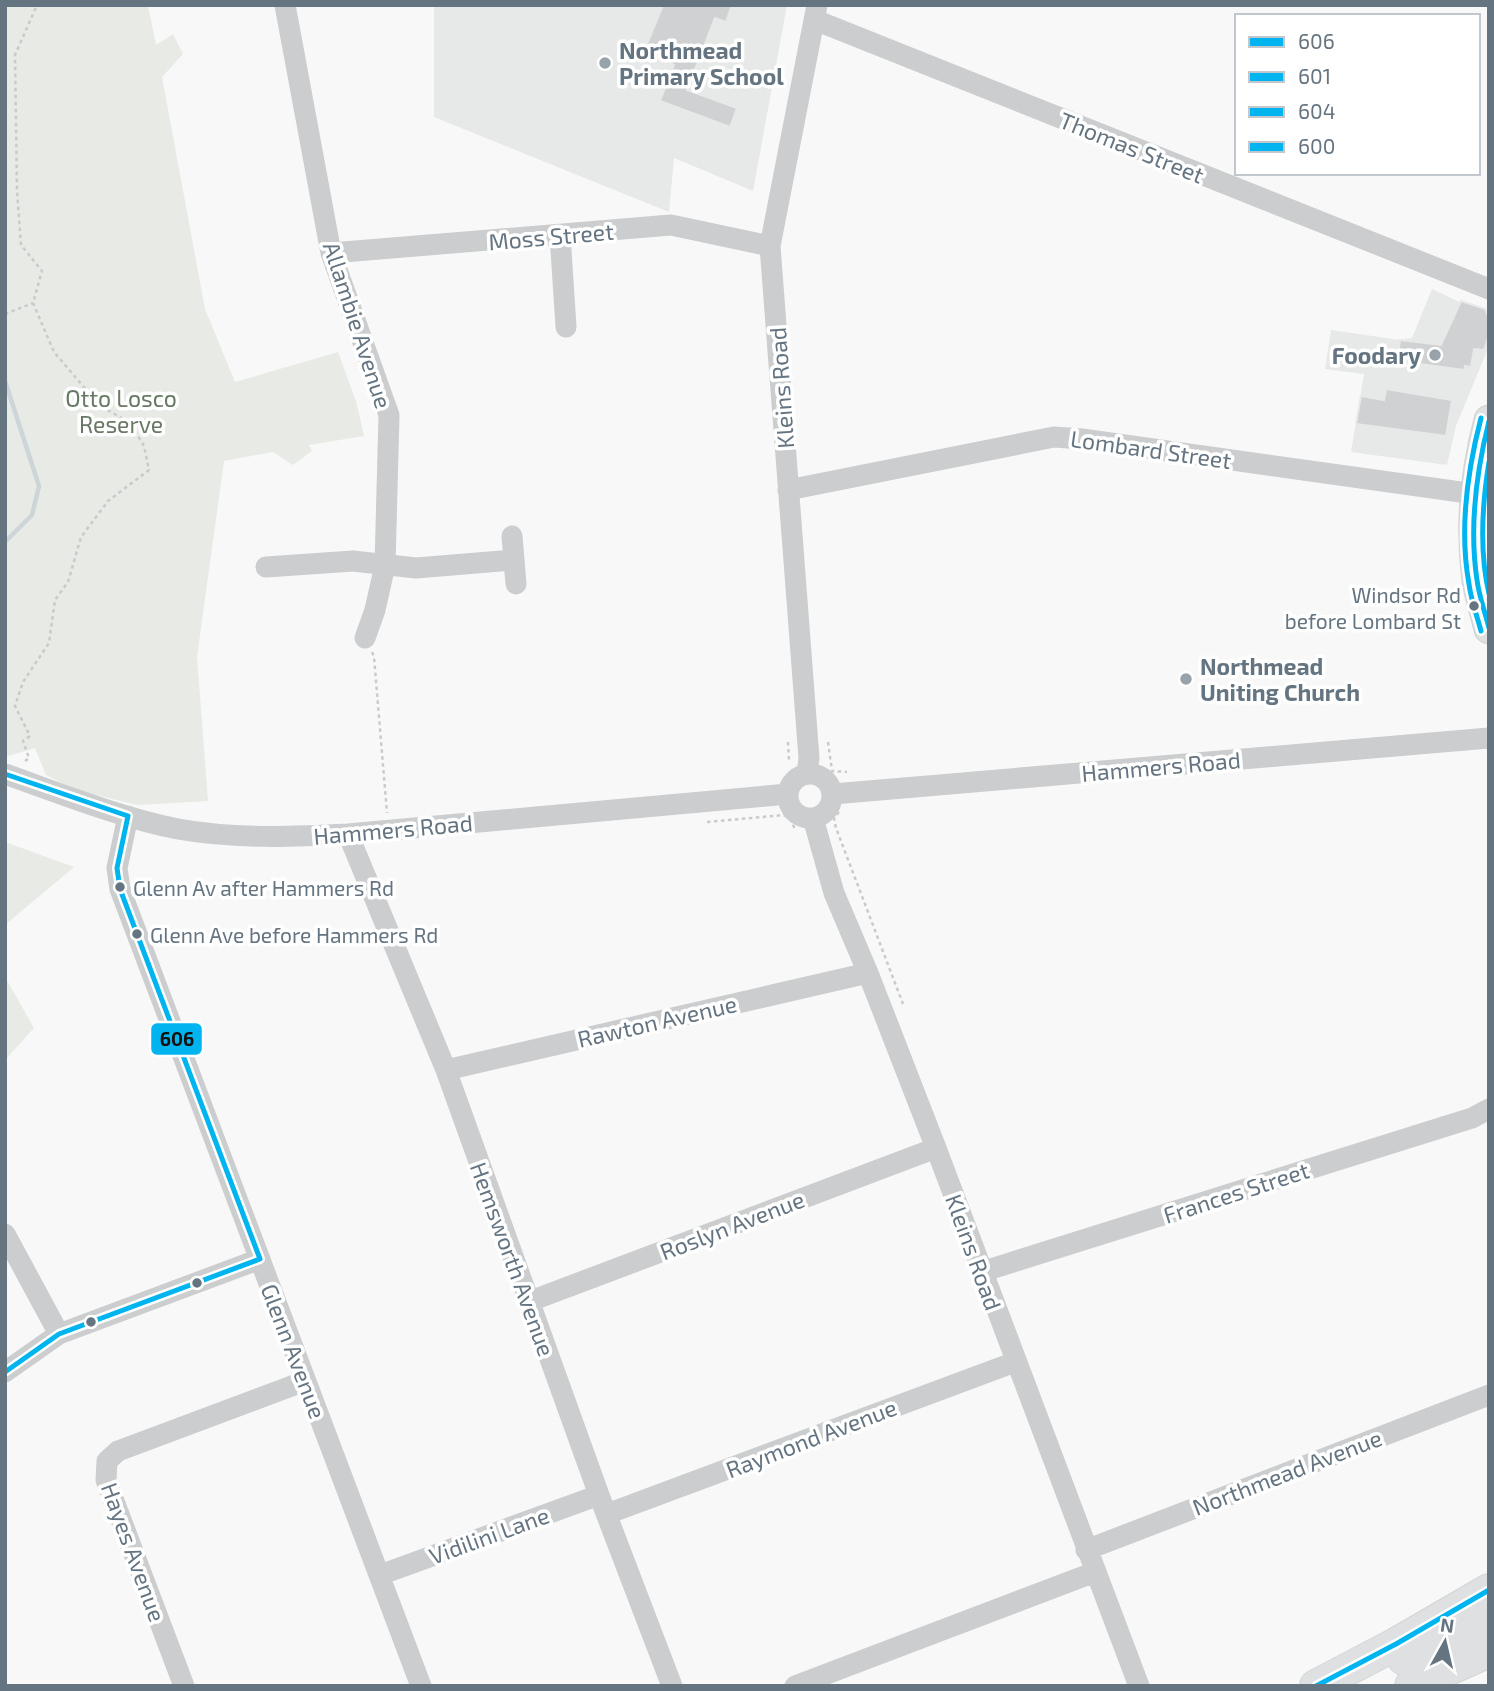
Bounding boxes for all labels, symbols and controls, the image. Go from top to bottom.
legend [1235,14,1480,175]
text: 606 [1298,28,1335,53]
place label: Northmead Primary School [619,36,784,90]
marker: Northmead Primary School [597,55,613,71]
text: 601 [1298,63,1331,88]
text: 604 [1298,98,1336,123]
street label: Thomas Street [1056,105,1209,189]
text: 600 [1298,133,1335,158]
street label: Moss Street [487,217,615,255]
street label: Allambie Avenue [318,238,398,412]
street label: Kleins Road [763,326,799,450]
place label: Foodary [1332,341,1421,369]
marker: Foodary [1427,347,1443,363]
park label: Otto Losco Reserve [65,384,177,438]
street label: Lombard Street [1069,424,1233,474]
place label: Windsor Rd before Lombard St [1285,582,1461,633]
marker: Windsor Rd before Lombard St [1467,599,1481,613]
place label: Northmead Uniting Church [1200,652,1360,706]
marker: Northmead Uniting Church [1178,671,1194,687]
street label: Hammers Road [1080,745,1242,787]
street label: Hammers Road [312,808,474,850]
place label: Glenn Av after Hammers Rd [133,875,394,900]
marker: Glenn Av after Hammers Rd [113,880,127,894]
place label: Glenn Ave before Hammers Rd [150,922,438,947]
marker: Glenn Ave before Hammers Rd [130,927,144,941]
street label: Rawton Avenue [575,989,739,1053]
line badge: 606 [150,1022,203,1056]
text: 606 [160,1027,194,1050]
street label: Frances Street [1160,1155,1313,1229]
street label: Hemsworth Avenue [465,1158,561,1360]
street label: Roslyn Avenue [656,1185,808,1265]
street label: Kleins Road [940,1190,1008,1314]
unlabelled marker [190,1276,204,1290]
street label: Glenn Avenue [255,1280,333,1422]
unlabelled marker [84,1315,98,1329]
street label: Raymond Avenue [722,1393,900,1483]
street label: Northmead Avenue [1188,1423,1386,1521]
street label: Hayes Avenue [96,1479,172,1625]
street label: Vidilini Lane [425,1500,553,1570]
north arrow [1410,1607,1480,1677]
text: N [1439,1612,1456,1637]

